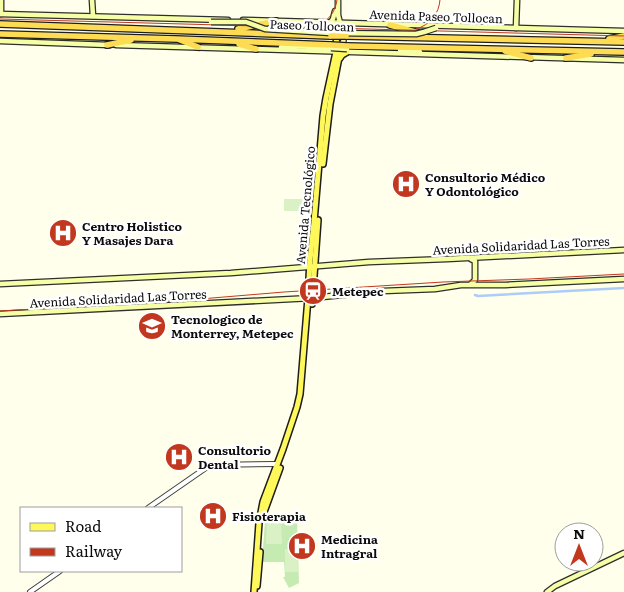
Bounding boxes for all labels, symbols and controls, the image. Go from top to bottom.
street label: Avenida Paseo Tollocan [369,5,503,27]
street label: Paseo Tollocan [269,15,355,35]
street label: Avenida Tecnológico [291,145,319,265]
place label: Consultorio Médico Y Odontológico [425,168,546,200]
hospital icon: Consultorio Médico Y Odontológico [391,169,421,199]
place label: Centro Holistico Y Masajes Dara [82,217,183,249]
hospital icon: Centro Holistico Y Masajes Dara [48,218,78,248]
street label: Avenida Solidaridad Las Torres [432,231,610,259]
station icon: Metepec [298,276,328,306]
place label: Metepec [332,282,384,300]
street label: Avenida Solidaridad Las Torres [29,284,207,312]
place label: Tecnologico de Monterrey, Metepec [171,310,294,342]
school or university icon: Tecnologico de Monterrey, Metepec [137,311,167,341]
place label: Consultorio Dental [198,441,272,473]
hospital icon: Consultorio Dental [164,442,194,472]
hospital icon: Fisioterapia [198,501,228,531]
legend [20,507,182,572]
place label: Fisioterapia [232,507,306,525]
text: Road [65,514,101,537]
north arrow [554,522,604,572]
text: N [573,523,585,543]
place label: Medicina Intragral [321,530,378,562]
hospital icon: Medicina Intragral [287,531,317,561]
text: Railway [65,539,123,562]

